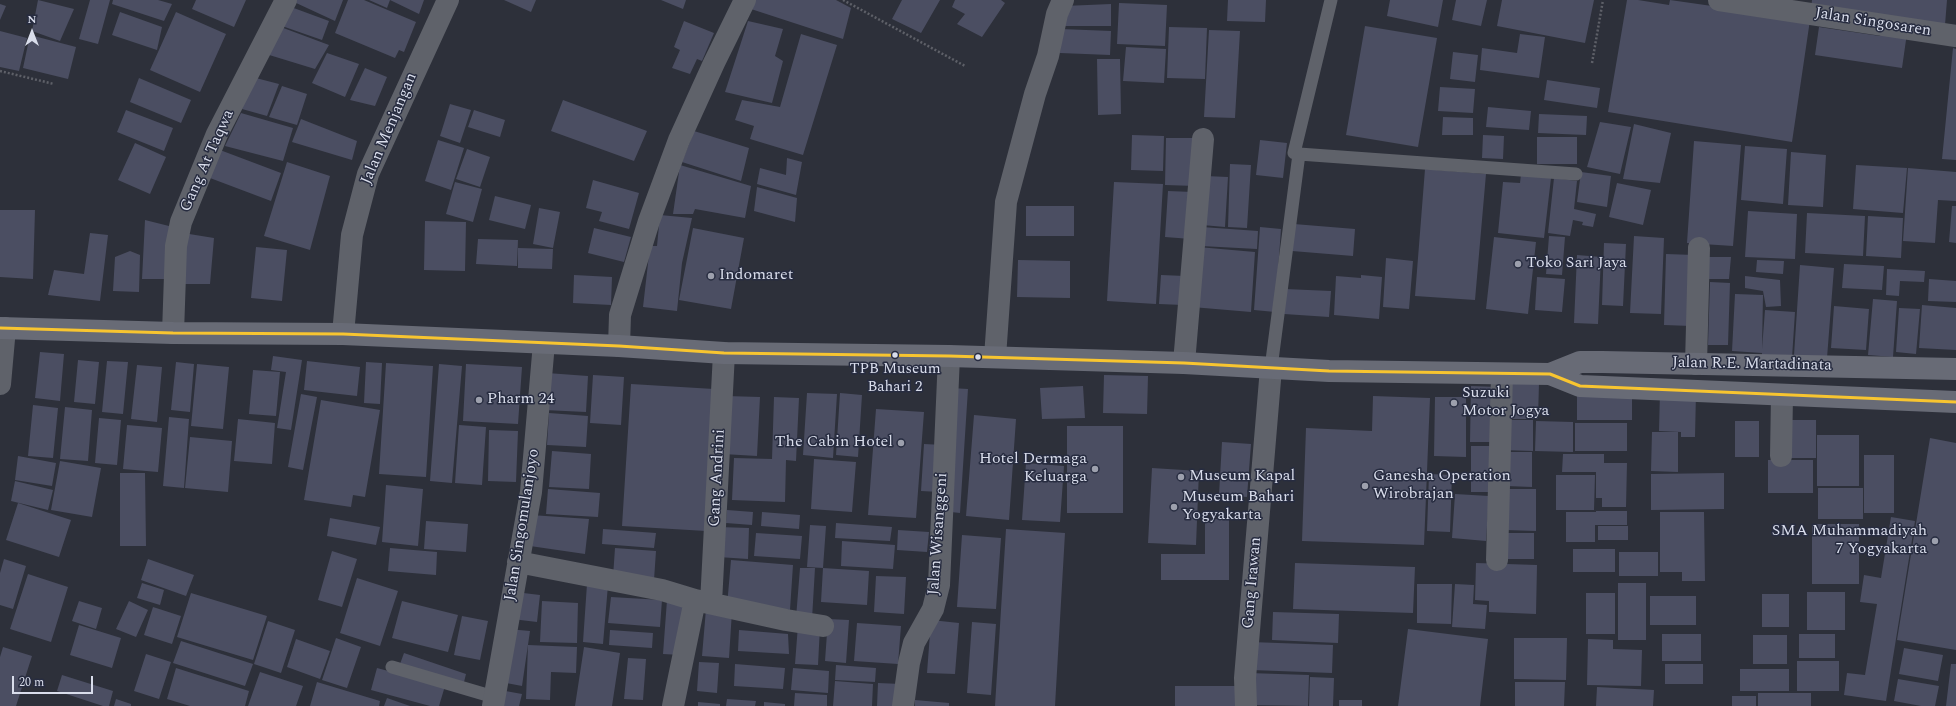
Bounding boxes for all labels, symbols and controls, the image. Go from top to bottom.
street label: Jalan Singosaren [1814,4,1932,42]
text: N [28,11,36,28]
north arrow [12,12,52,52]
street label: Jalan Menjangan [358,70,422,188]
street label: Gang At Taqwa [177,107,239,215]
place label: Toko Sari Jaya [1526,254,1627,274]
marker: Toko Sari Jaya [1513,259,1523,269]
place label: Indomaret [719,266,793,286]
marker: Indomaret [706,271,716,281]
marker: TPB Museum Bahari 2 [890,350,900,360]
unlabelled marker [973,352,983,362]
street label: Jalan R.E. Martadinata [1672,354,1832,376]
place label: TPB Museum Bahari 2 [849,361,941,396]
place label: Suzuki Motor Jogya [1462,384,1549,422]
place label: Pharm 24 [487,390,554,410]
marker: Pharm 24 [474,395,484,405]
marker: Suzuki Motor Jogya [1449,398,1459,408]
street label: Gang Andrini [706,429,730,527]
place label: The Cabin Hotel [775,433,893,453]
marker: The Cabin Hotel [896,438,906,448]
street label: Jalan Singomulanjoyo [501,448,545,602]
place label: Hotel Dermaga Keluarga [979,450,1087,488]
marker: Hotel Dermaga Keluarga [1090,464,1100,474]
place label: Museum Kapal [1189,467,1295,487]
place label: Ganesha Operation Wirobrajan [1373,467,1511,505]
street label: Jalan Wisanggeni [925,472,953,596]
marker: Museum Kapal [1176,472,1186,482]
marker: Ganesha Operation Wirobrajan [1360,481,1370,491]
place label: Museum Bahari Yogyakarta [1182,488,1294,526]
marker: Museum Bahari Yogyakarta [1169,502,1179,512]
place label: SMA Muhammadiyah 7 Yogyakarta [1772,522,1927,560]
street label: Gang Irawan [1239,536,1267,630]
marker: SMA Muhammadiyah 7 Yogyakarta [1930,536,1940,546]
scale bar [14,668,95,694]
text: 20 m [19,673,44,692]

